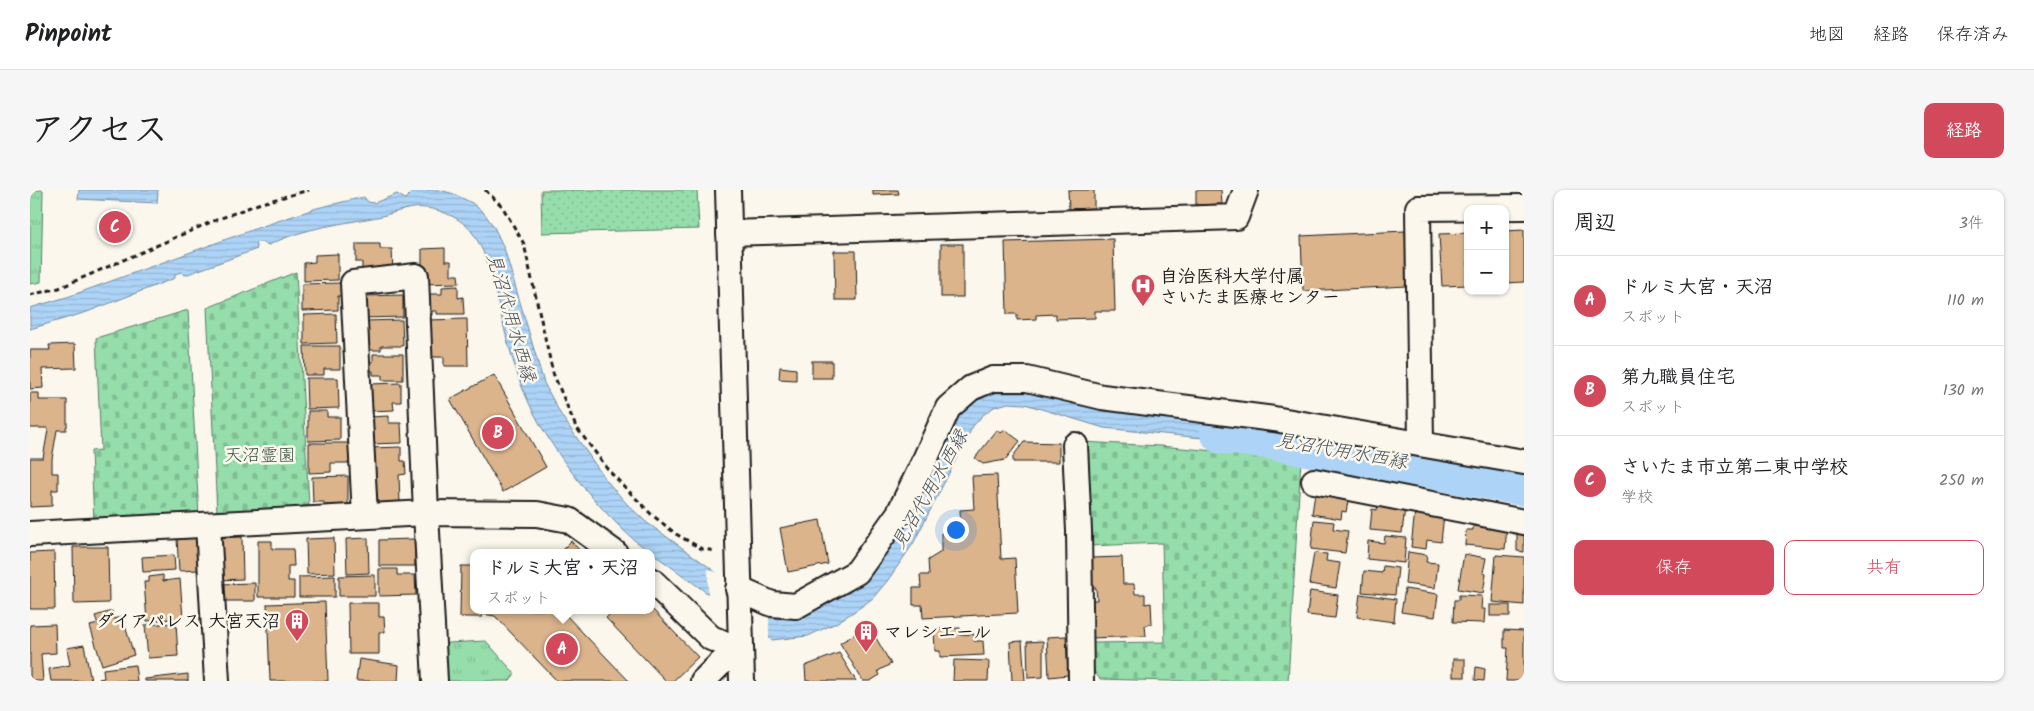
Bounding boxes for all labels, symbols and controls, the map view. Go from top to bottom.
text: Pinpoint [25,15,112,54]
text: 地図 [1809,21,1845,50]
text: 経路 [1873,21,1909,50]
text: 保存済み [1937,21,2009,50]
button: 経路 [1924,103,2004,158]
text: アクセス [30,104,168,160]
map controls [1464,205,1509,295]
button: + [1464,205,1509,250]
text: 周辺 [1574,207,1616,240]
pin: C [99,208,131,246]
text: 3件 [1959,211,1984,236]
water label: 見沼代用水西縁 [477,249,543,388]
button: − [1464,250,1509,295]
place label: 自治医科大学付属 さいたま医療センター [1160,263,1340,313]
hospital icon: 自治医科大学付属 さいたま医療センター [1130,273,1156,307]
text: ドルミ大宮・天沼 [1621,273,1773,303]
text: A [1585,288,1595,313]
text: 110 m [1947,288,1984,313]
text: スポット [1621,305,1685,330]
text: 第九職員住宅 [1621,363,1735,393]
text: B [1585,378,1595,403]
text: 130 m [1943,378,1984,403]
text: スポット [1621,395,1685,420]
pin: B [482,414,514,452]
water label: 見沼代用水西縁 [884,423,978,555]
water label: 見沼代用水西縁 [1274,426,1412,479]
park label: 天沼霊園 [224,442,296,471]
text: さいたま市立第二東中学校 [1621,453,1849,483]
text: C [1585,468,1595,493]
text: 250 m [1939,468,1984,493]
text: 学校 [1621,485,1653,510]
your location [943,517,969,543]
button: 保存 [1574,540,1774,595]
button: 共有 [1784,540,1984,595]
popup [470,549,655,614]
text: ドルミ大宮・天沼 [486,554,639,584]
text: スポット [486,586,551,611]
place label: ダイアパレス 大宮天沼 [96,608,280,637]
building icon: ダイアパレス 大宮天沼 [284,608,310,642]
building icon: マレシエール [853,619,879,653]
place label: マレシエール [884,619,991,648]
pin: A [546,630,578,668]

